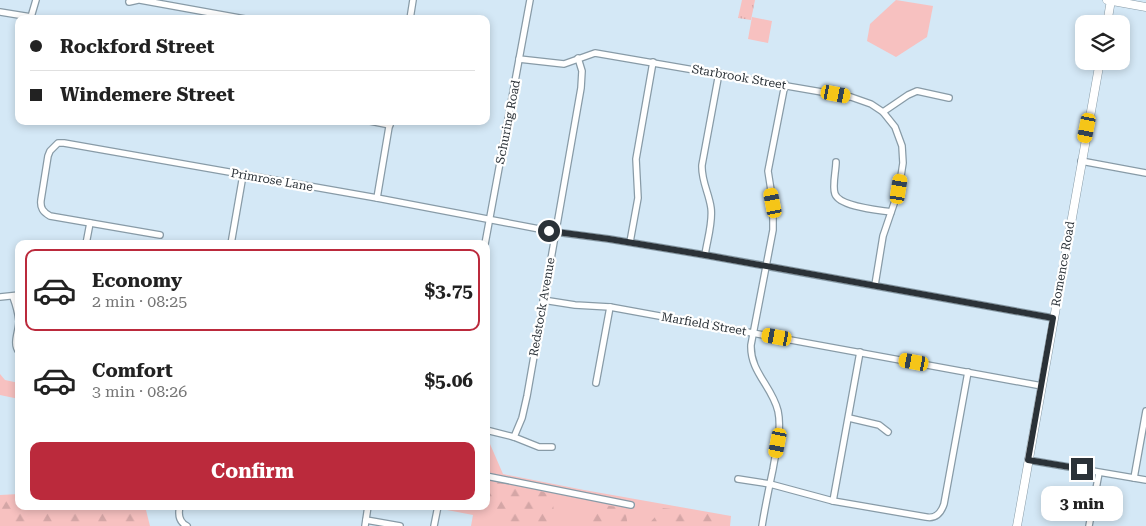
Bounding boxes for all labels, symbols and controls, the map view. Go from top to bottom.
map controls [1075,15,1130,70]
button: layers [1075,15,1130,70]
text: Rockford Street [60,35,214,58]
street label: Starbrook Street [691,62,788,92]
street label: Schuring Road [493,78,523,165]
text: Windemere Street [60,83,235,106]
car [819,84,852,104]
car [1076,112,1097,144]
street label: Primrose Lane [230,166,315,194]
car [889,173,908,205]
car [762,187,783,219]
route start [538,220,560,242]
street label: Romence Road [1049,220,1077,308]
street label: Redstock Avenue [526,256,558,358]
icon: car [32,268,77,313]
text: Economy [92,269,182,292]
text: $3.75 [424,279,473,302]
text: 2 min · 08:25 [92,292,187,311]
street label: Marfield Street [660,310,748,338]
car [760,327,793,347]
car [897,352,930,372]
icon: car [32,358,77,403]
text: Comfort [92,359,173,382]
text: $5.06 [424,369,473,392]
text: 3 min · 08:26 [92,382,187,401]
car [767,427,788,459]
button: Confirm [30,442,475,500]
route end [1071,458,1093,480]
callout: 3 min [1041,486,1123,522]
text: 3 min [1060,494,1104,513]

